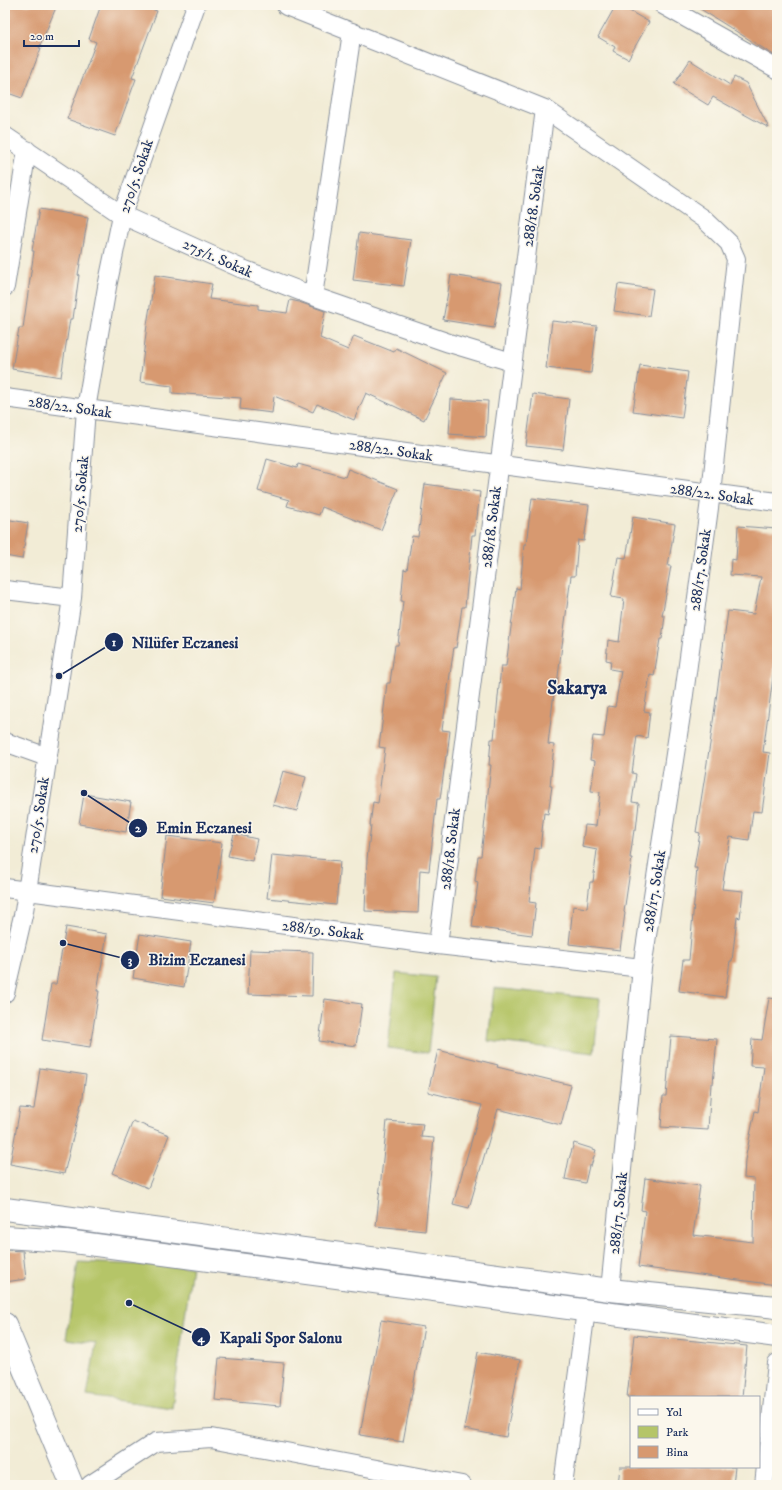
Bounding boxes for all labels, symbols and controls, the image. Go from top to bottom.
scale bar [24,22,79,48]
text: 20 m [30,29,54,44]
street label: 270/5. Sokak [115,136,158,216]
street label: 288/18. Sokak [518,163,549,248]
street label: 275/1. Sokak [180,235,256,283]
street label: 288/22. Sokak [27,392,114,423]
street label: 288/22. Sokak [348,435,435,466]
street label: 270/5. Sokak [68,454,93,533]
street label: 288/22. Sokak [669,479,756,510]
street label: 288/18. Sokak [477,484,506,569]
street label: 288/17. Sokak [685,527,716,612]
callout: Nilüfer Eczanesi [104,628,246,656]
text: Nilüfer Eczanesi [132,633,238,653]
text: 1 [112,635,117,650]
district label: Sakarya [547,677,608,700]
street label: 270/5. Sokak [23,775,54,855]
street label: 288/18. Sokak [436,806,465,891]
callout: Emin Eczanesi [128,814,259,842]
text: Emin Eczanesi [156,818,252,838]
text: 2 [135,821,142,836]
street label: 288/17. Sokak [639,848,670,934]
street label: 288/19. Sokak [281,916,366,945]
callout: Bizim Eczanesi [120,946,253,974]
text: Bizim Eczanesi [148,950,246,970]
text: 3 [128,953,133,968]
street label: 288/17. Sokak [605,1170,632,1255]
callout: Kapali Spor Salonu [191,1323,350,1351]
text: Kapali Spor Salonu [220,1328,343,1348]
text: 4 [197,1331,206,1346]
legend [630,1396,760,1468]
text: Yol [666,1405,683,1420]
text: Park [666,1425,688,1440]
text: Bina [666,1445,689,1460]

